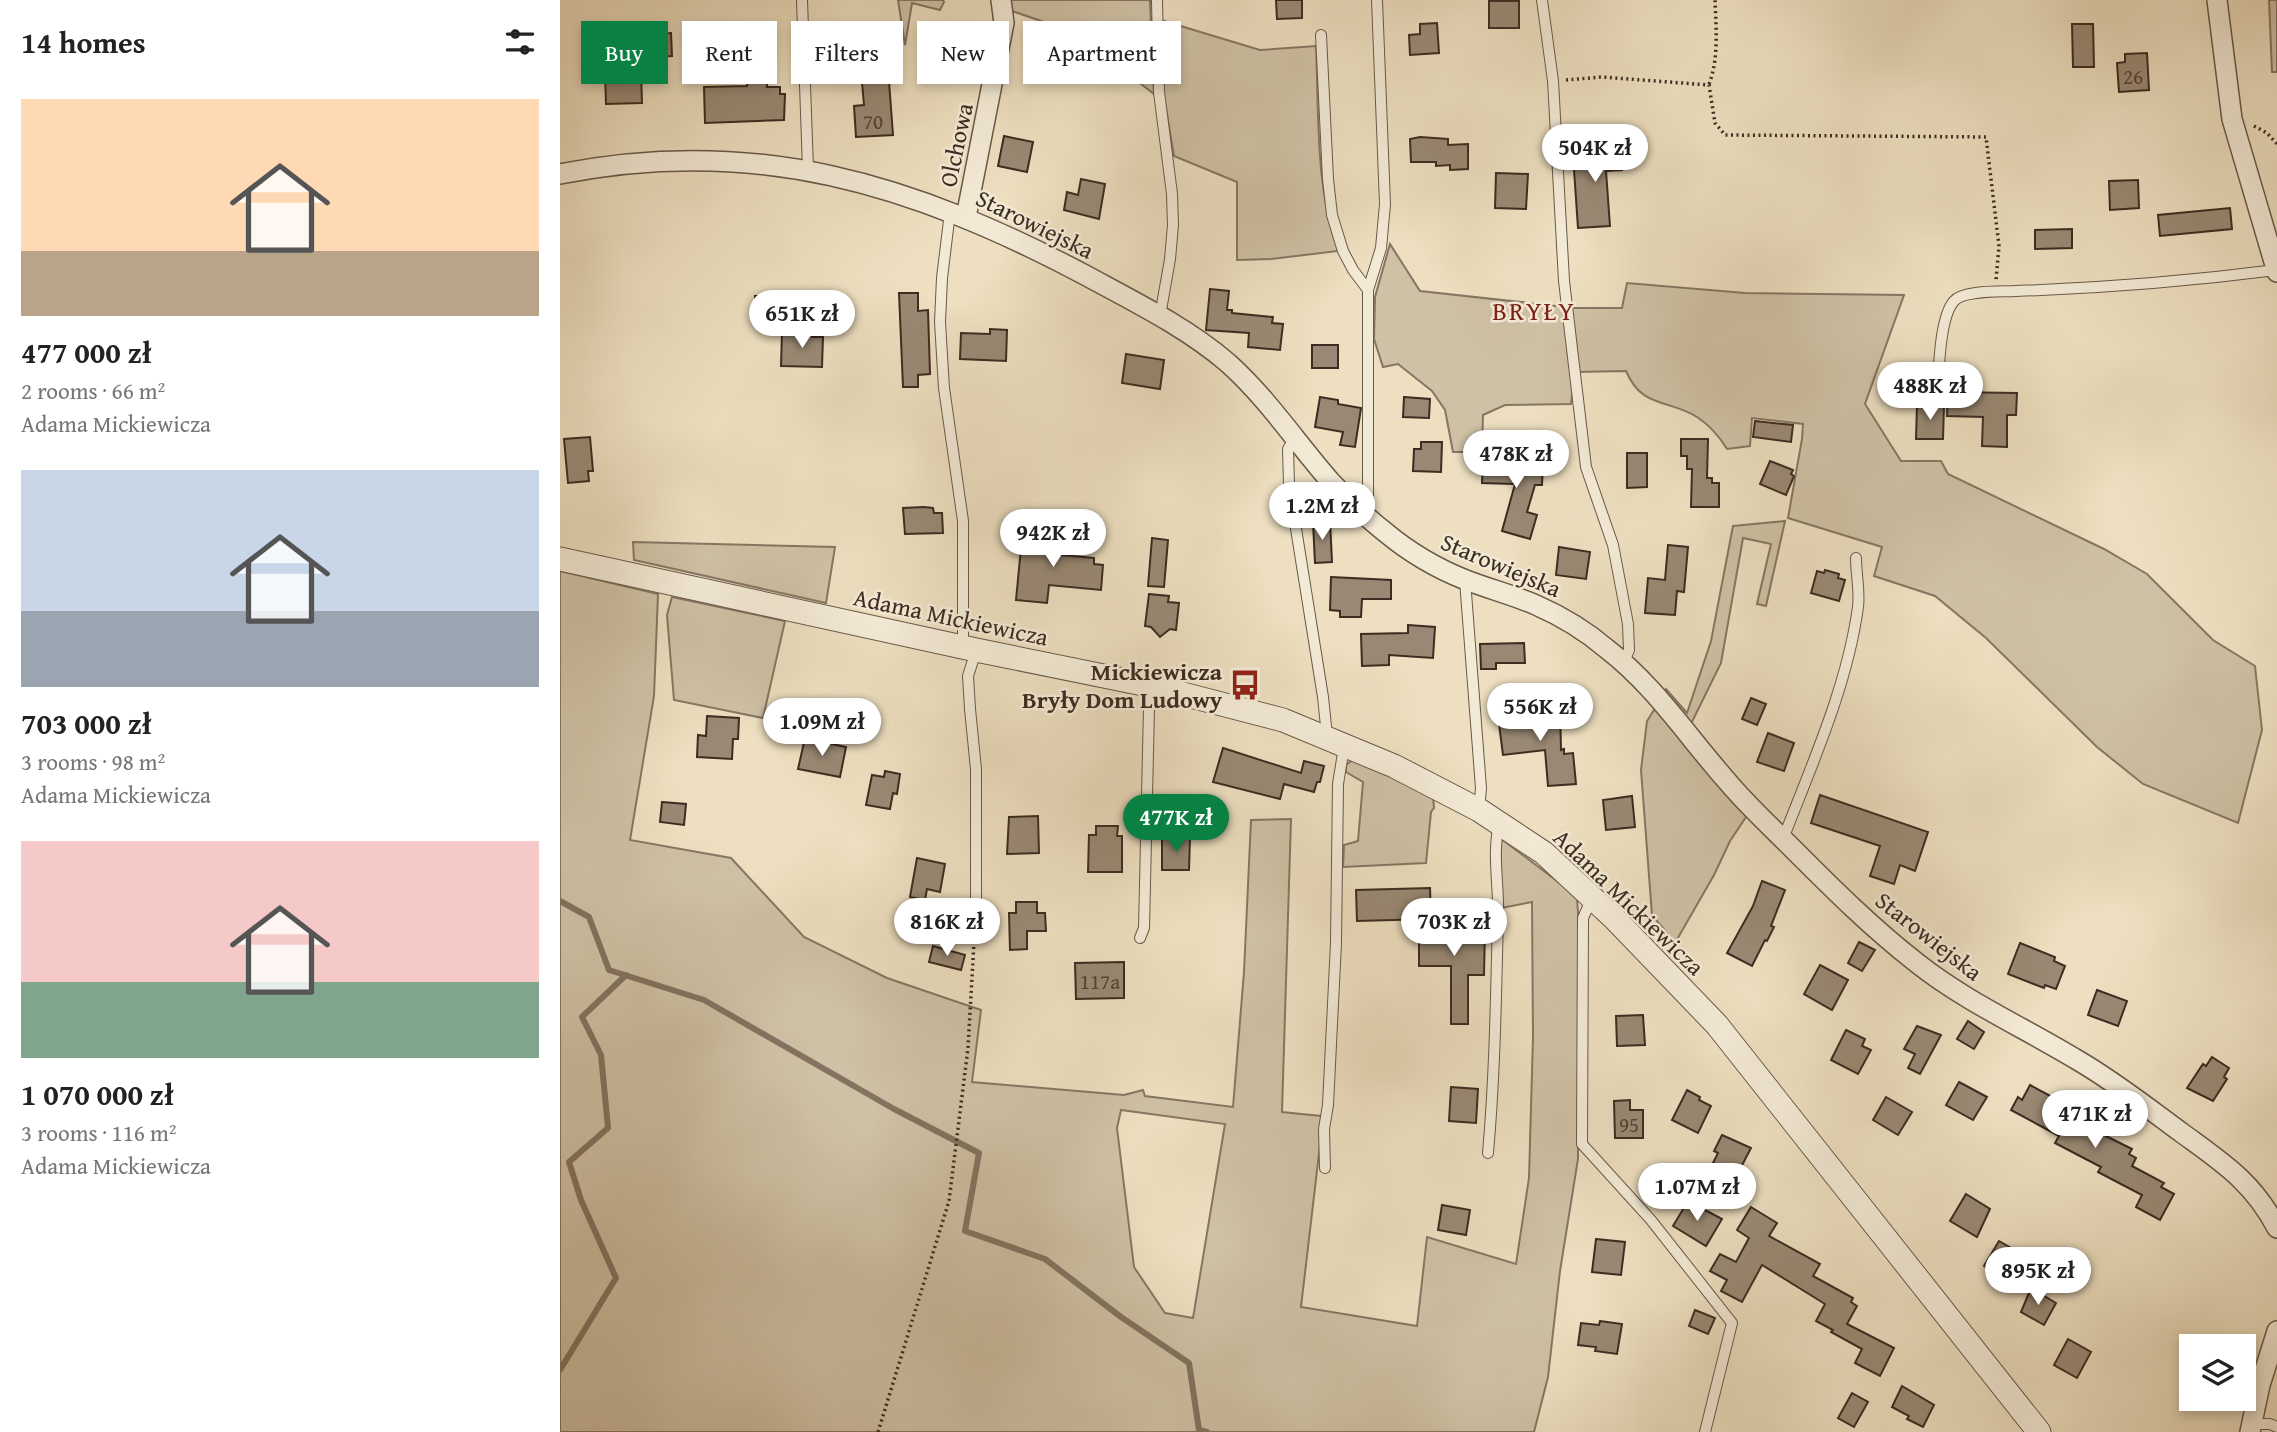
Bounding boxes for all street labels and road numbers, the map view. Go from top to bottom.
street label: Olchowa [930,99,982,190]
street label: Starowiejska [970,180,1101,268]
street label: Starowiejska [1435,524,1567,606]
street label: Adama Mickiewicza [850,579,1052,655]
street label: Adama Mickiewicza [1546,821,1713,984]
street label: Starowiejska [1868,883,1991,989]

